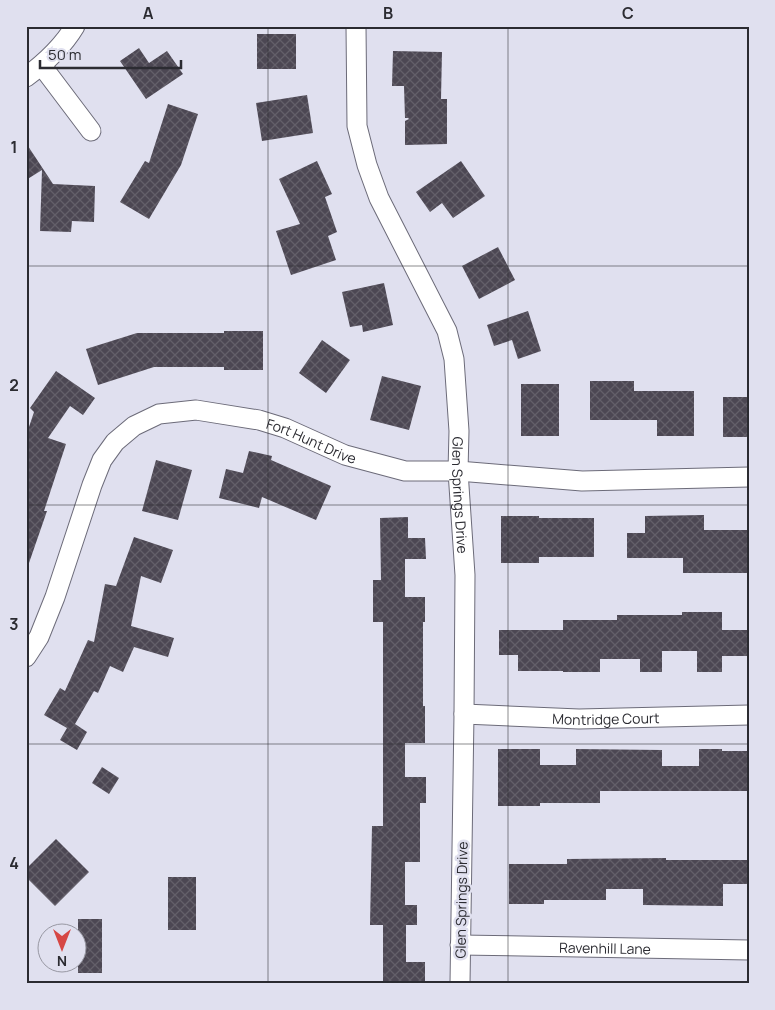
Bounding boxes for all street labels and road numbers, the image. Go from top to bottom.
street label: Fort Hunt Drive [264,413,359,467]
street label: Glen Springs Drive [448,436,473,554]
street label: Montridge Court [552,708,660,729]
street label: Glen Springs Drive [450,841,472,959]
street label: Ravenhill Lane [559,937,651,958]

